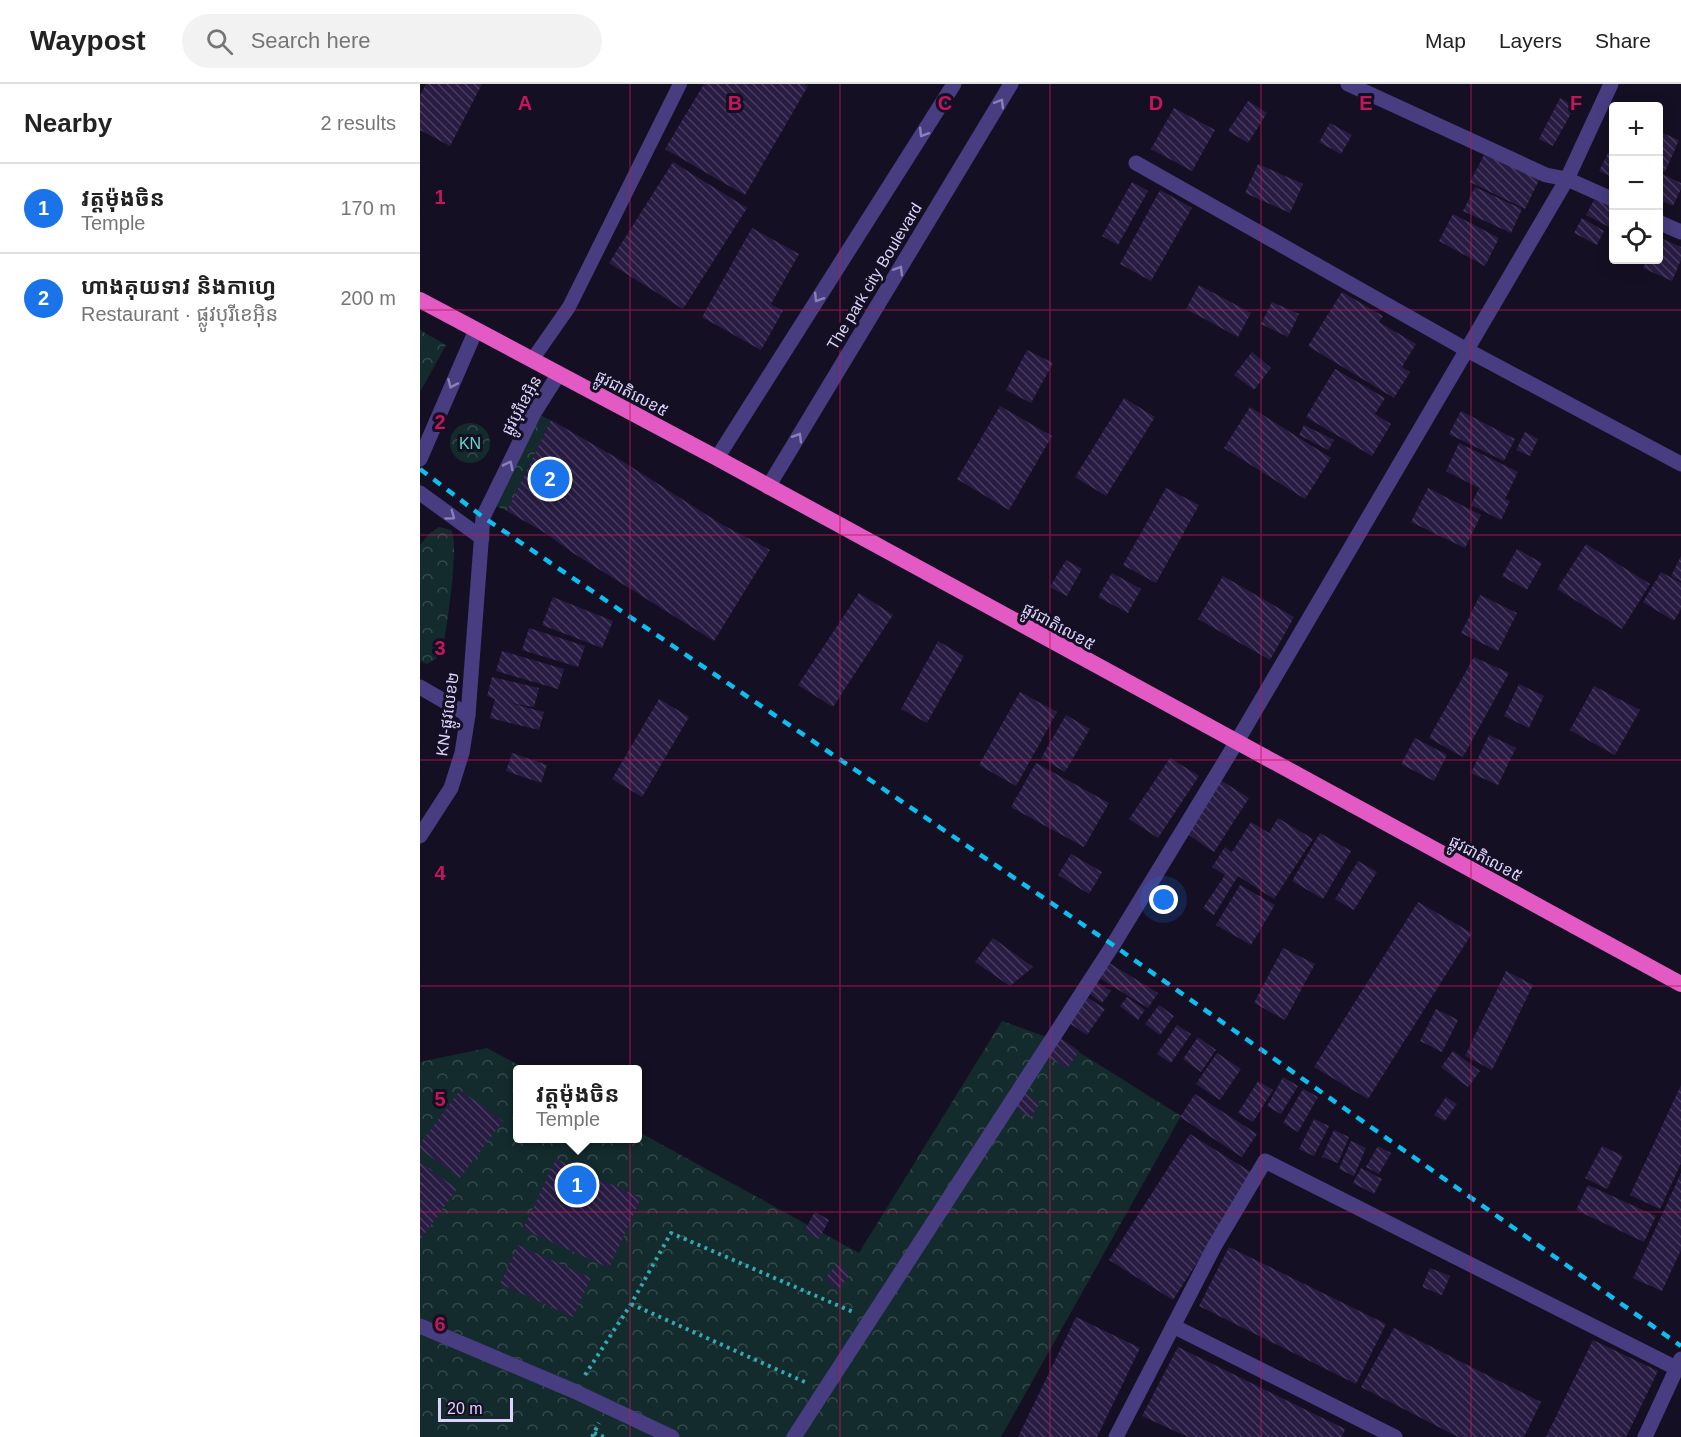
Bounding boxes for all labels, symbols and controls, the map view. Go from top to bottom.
search box [182,14,602,68]
text: Waypost [30,25,146,56]
icon: search [203,25,236,58]
text: Search here [251,28,371,53]
text: Map [1425,29,1466,52]
text: Layers [1499,29,1562,52]
text: Share [1595,29,1651,52]
text: A [518,92,532,114]
text: B [728,92,742,114]
text: C [938,92,952,114]
text: D [1149,92,1163,114]
text: E [1359,92,1373,114]
text: F [1570,92,1582,114]
one-way arrow [992,99,1004,109]
map controls [1609,102,1663,264]
button: + [1609,102,1663,156]
text: Nearby [24,108,112,138]
text: 2 results [320,112,396,134]
one-way arrow [919,127,930,138]
button: − [1609,156,1663,210]
text: វត្តម៉ុងចិន [81,186,165,211]
text: 1 [434,186,446,208]
text: 1 [38,197,49,219]
text: 170 m [340,197,396,219]
street label: The park city Boulevard [824,200,925,353]
button: locate [1609,210,1663,264]
text: Temple [81,212,145,234]
one-way arrow [891,266,903,276]
text: ហាងគុយទាវ និងកាហ្វេ [81,274,276,299]
text: 2 [38,287,49,309]
text: 200 m [340,287,396,309]
one-way arrow [814,292,826,302]
text: Restaurant · ផ្លូវបុរីខេអ៊ិន [81,303,278,325]
street label: ផ្លូវជាតិលេខ៥ [590,367,671,425]
street label: ផ្លូវបុរីខេអ៊ិន [498,372,550,441]
one-way arrow [448,377,460,388]
text: 2 [434,411,446,433]
one-way arrow [790,433,802,443]
park label: KN [459,435,481,452]
pin: 2 [530,456,570,502]
one-way arrow [501,460,513,471]
one-way arrow [445,508,456,519]
street label: ផ្លូវជាតិលេខ៥ [1017,599,1098,658]
text: 3 [434,637,446,659]
street label: KN-ផ្លូវលេខ២ [433,671,467,758]
street label: ផ្លូវជាតិលេខ៥ [1444,832,1525,890]
text: 4 [434,862,446,884]
your location [1149,885,1178,914]
popup [513,1065,642,1143]
text: វត្តម៉ុងចិន [536,1082,619,1107]
text: 5 [434,1088,446,1110]
text: Temple [536,1108,600,1130]
pin: 1 [558,1162,596,1208]
text: 6 [434,1313,446,1335]
scale bar [438,1395,513,1422]
text: 20 m [447,1400,483,1417]

